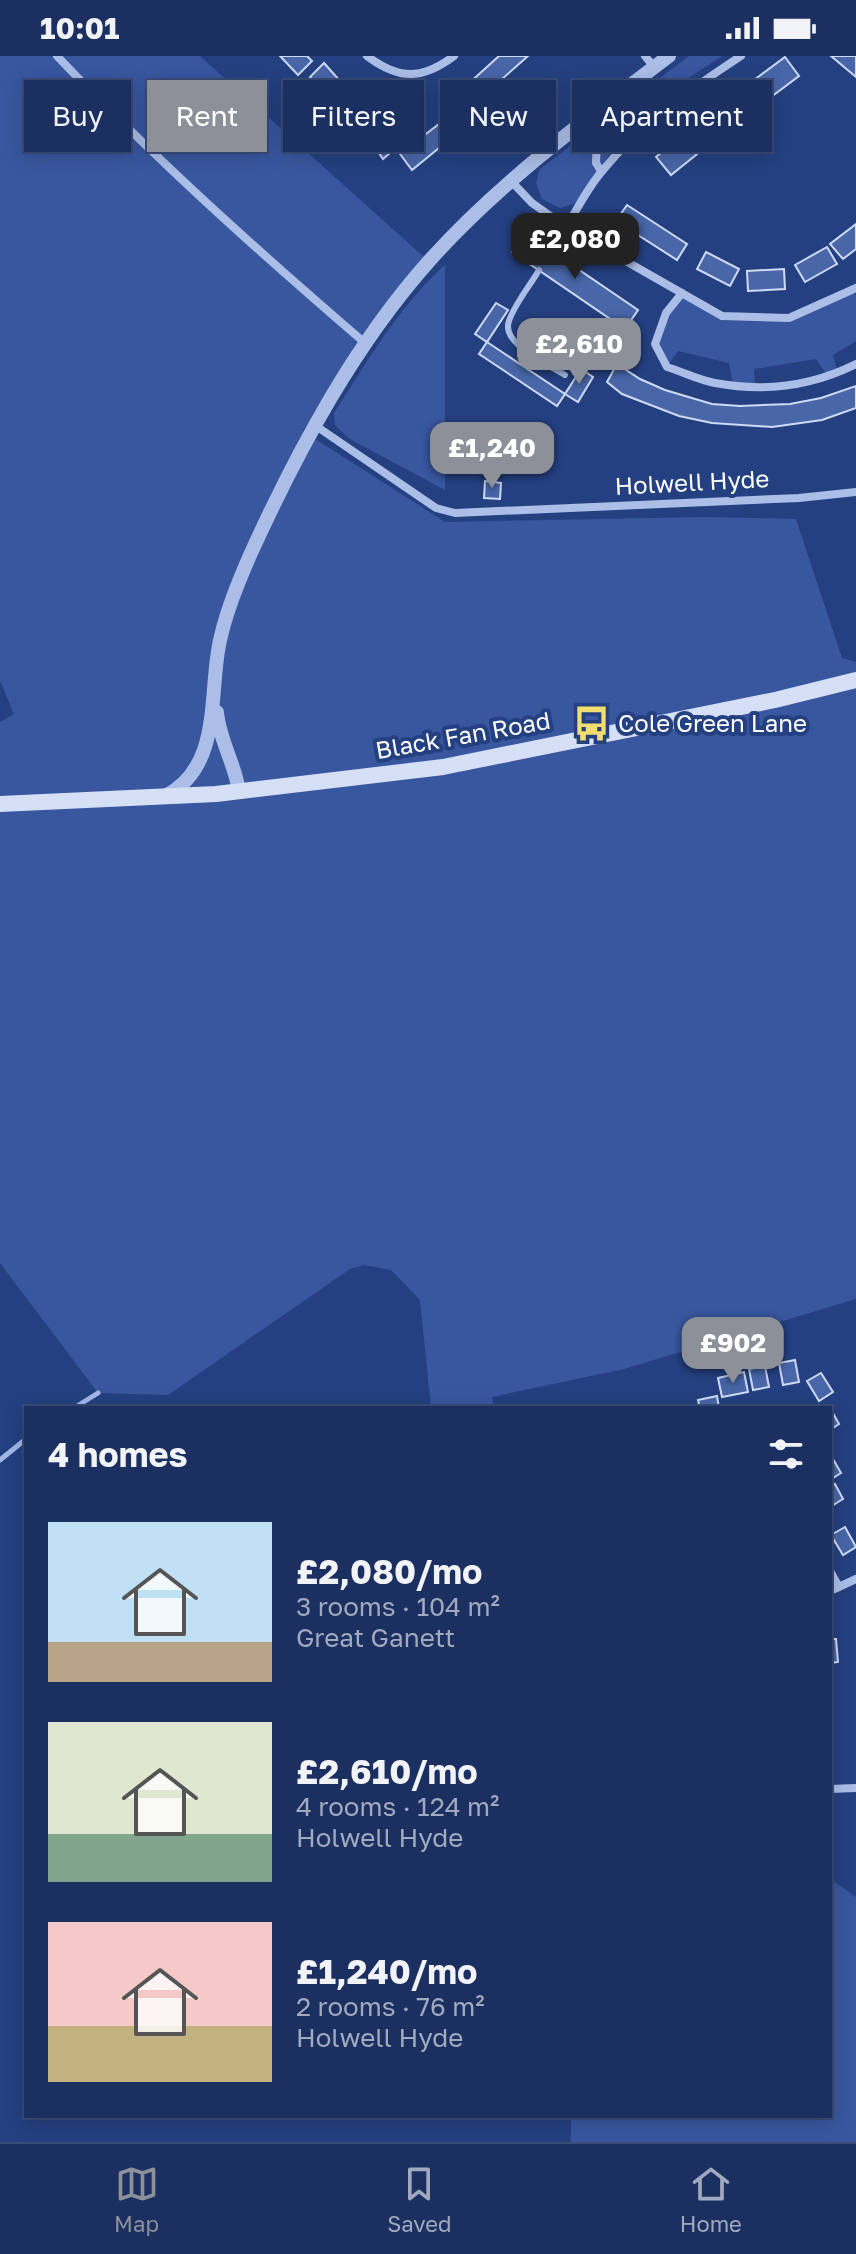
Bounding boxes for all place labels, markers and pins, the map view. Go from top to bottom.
pin: £2,080 [510,213,640,281]
pin: £2,610 [514,318,644,386]
pin: £1,240 [427,422,557,490]
bus stop icon: Cole Green Lane [573,705,611,743]
place label: Cole Green Lane [618,708,807,737]
pin: £902 [686,1317,780,1385]

